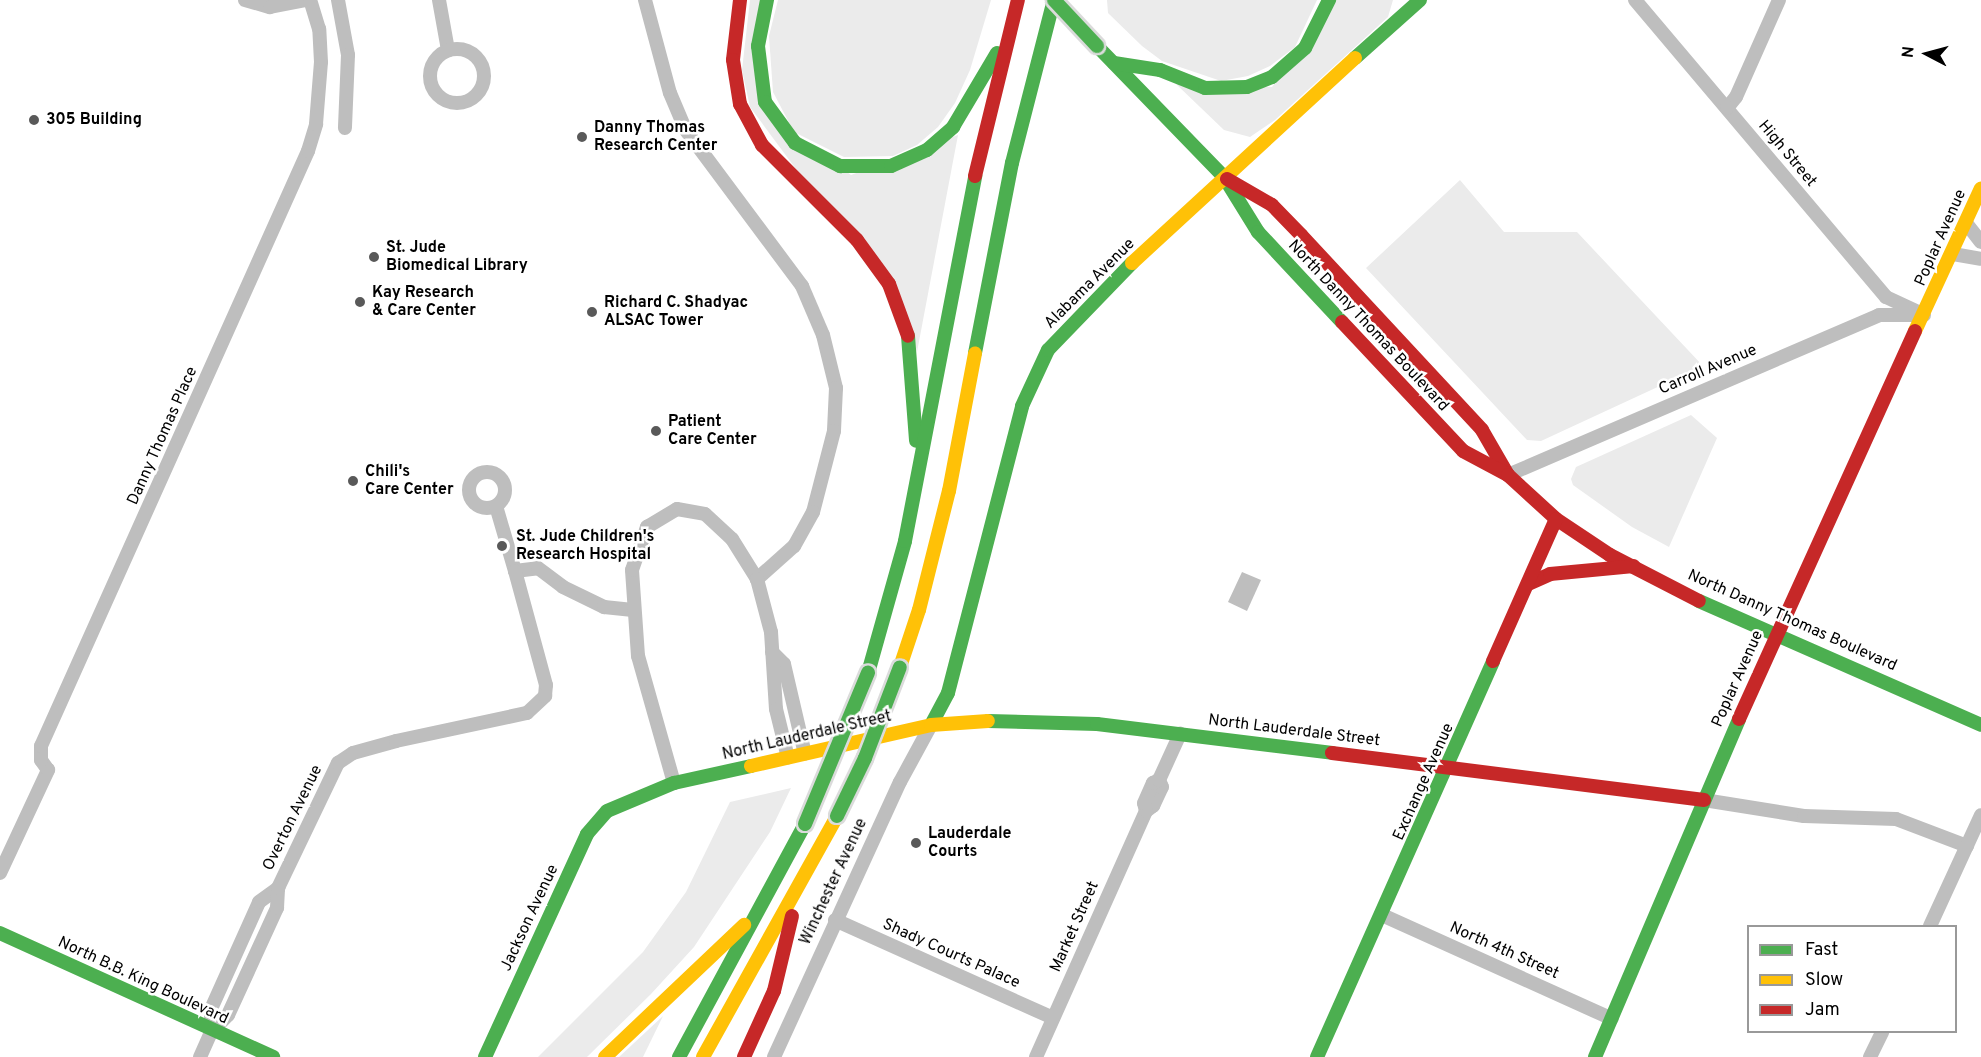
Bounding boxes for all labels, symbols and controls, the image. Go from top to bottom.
north arrow [1897,24,1957,84]
text: N [1899,45,1920,59]
place label: 305 Building [46,110,142,130]
marker: 305 Building [27,113,41,127]
street label: High Street [1754,117,1820,191]
place label: Danny Thomas Research Center [594,118,717,156]
marker: Danny Thomas Research Center [575,130,589,144]
street label: Poplar Avenue [1911,186,1971,290]
street label: Alabama Avenue [1041,235,1139,333]
street label: North Danny Thomas Boulevard [1283,236,1453,416]
place label: St. Jude Biomedical Library [386,238,528,276]
marker: St. Jude Biomedical Library [367,250,381,264]
place label: Kay Research & Care Center [372,283,476,321]
place label: Richard C. Shadyac ALSAC Tower [604,293,748,331]
marker: Kay Research & Care Center [353,295,367,309]
marker: Richard C. Shadyac ALSAC Tower [585,305,599,319]
street label: Carroll Avenue [1656,341,1760,399]
street label: Danny Thomas Place [124,364,202,508]
place label: Patient Care Center [668,412,757,450]
marker: Patient Care Center [649,424,663,438]
place label: Chili's Care Center [365,462,454,500]
marker: Chili's Care Center [346,474,360,488]
place label: St. Jude Children's Research Hospital [516,527,654,565]
marker: St. Jude Children's Research Hospital [493,537,511,555]
street label: North Danny Thomas Boulevard [1684,566,1900,676]
street label: Poplar Avenue [1708,627,1768,731]
street label: North Lauderdale Street [721,707,893,765]
street label: North Lauderdale Street [1207,711,1381,751]
street label: Exchange Avenue [1389,720,1459,844]
street label: Overton Avenue [259,762,327,874]
street label: Winchester Avenue [796,815,872,949]
place label: Lauderdale Courts [928,824,1011,862]
marker: Lauderdale Courts [909,836,923,850]
street label: Jackson Avenue [497,861,563,975]
street label: Market Street [1046,879,1104,975]
street label: Shady Courts Palace [879,915,1023,993]
street label: North 4th Street [1446,918,1562,984]
legend [1747,925,1957,1033]
street label: North B.B. King Boulevard [55,933,231,1029]
text: Fast [1805,939,1838,962]
text: Slow [1805,969,1843,992]
text: Jam [1805,999,1840,1022]

